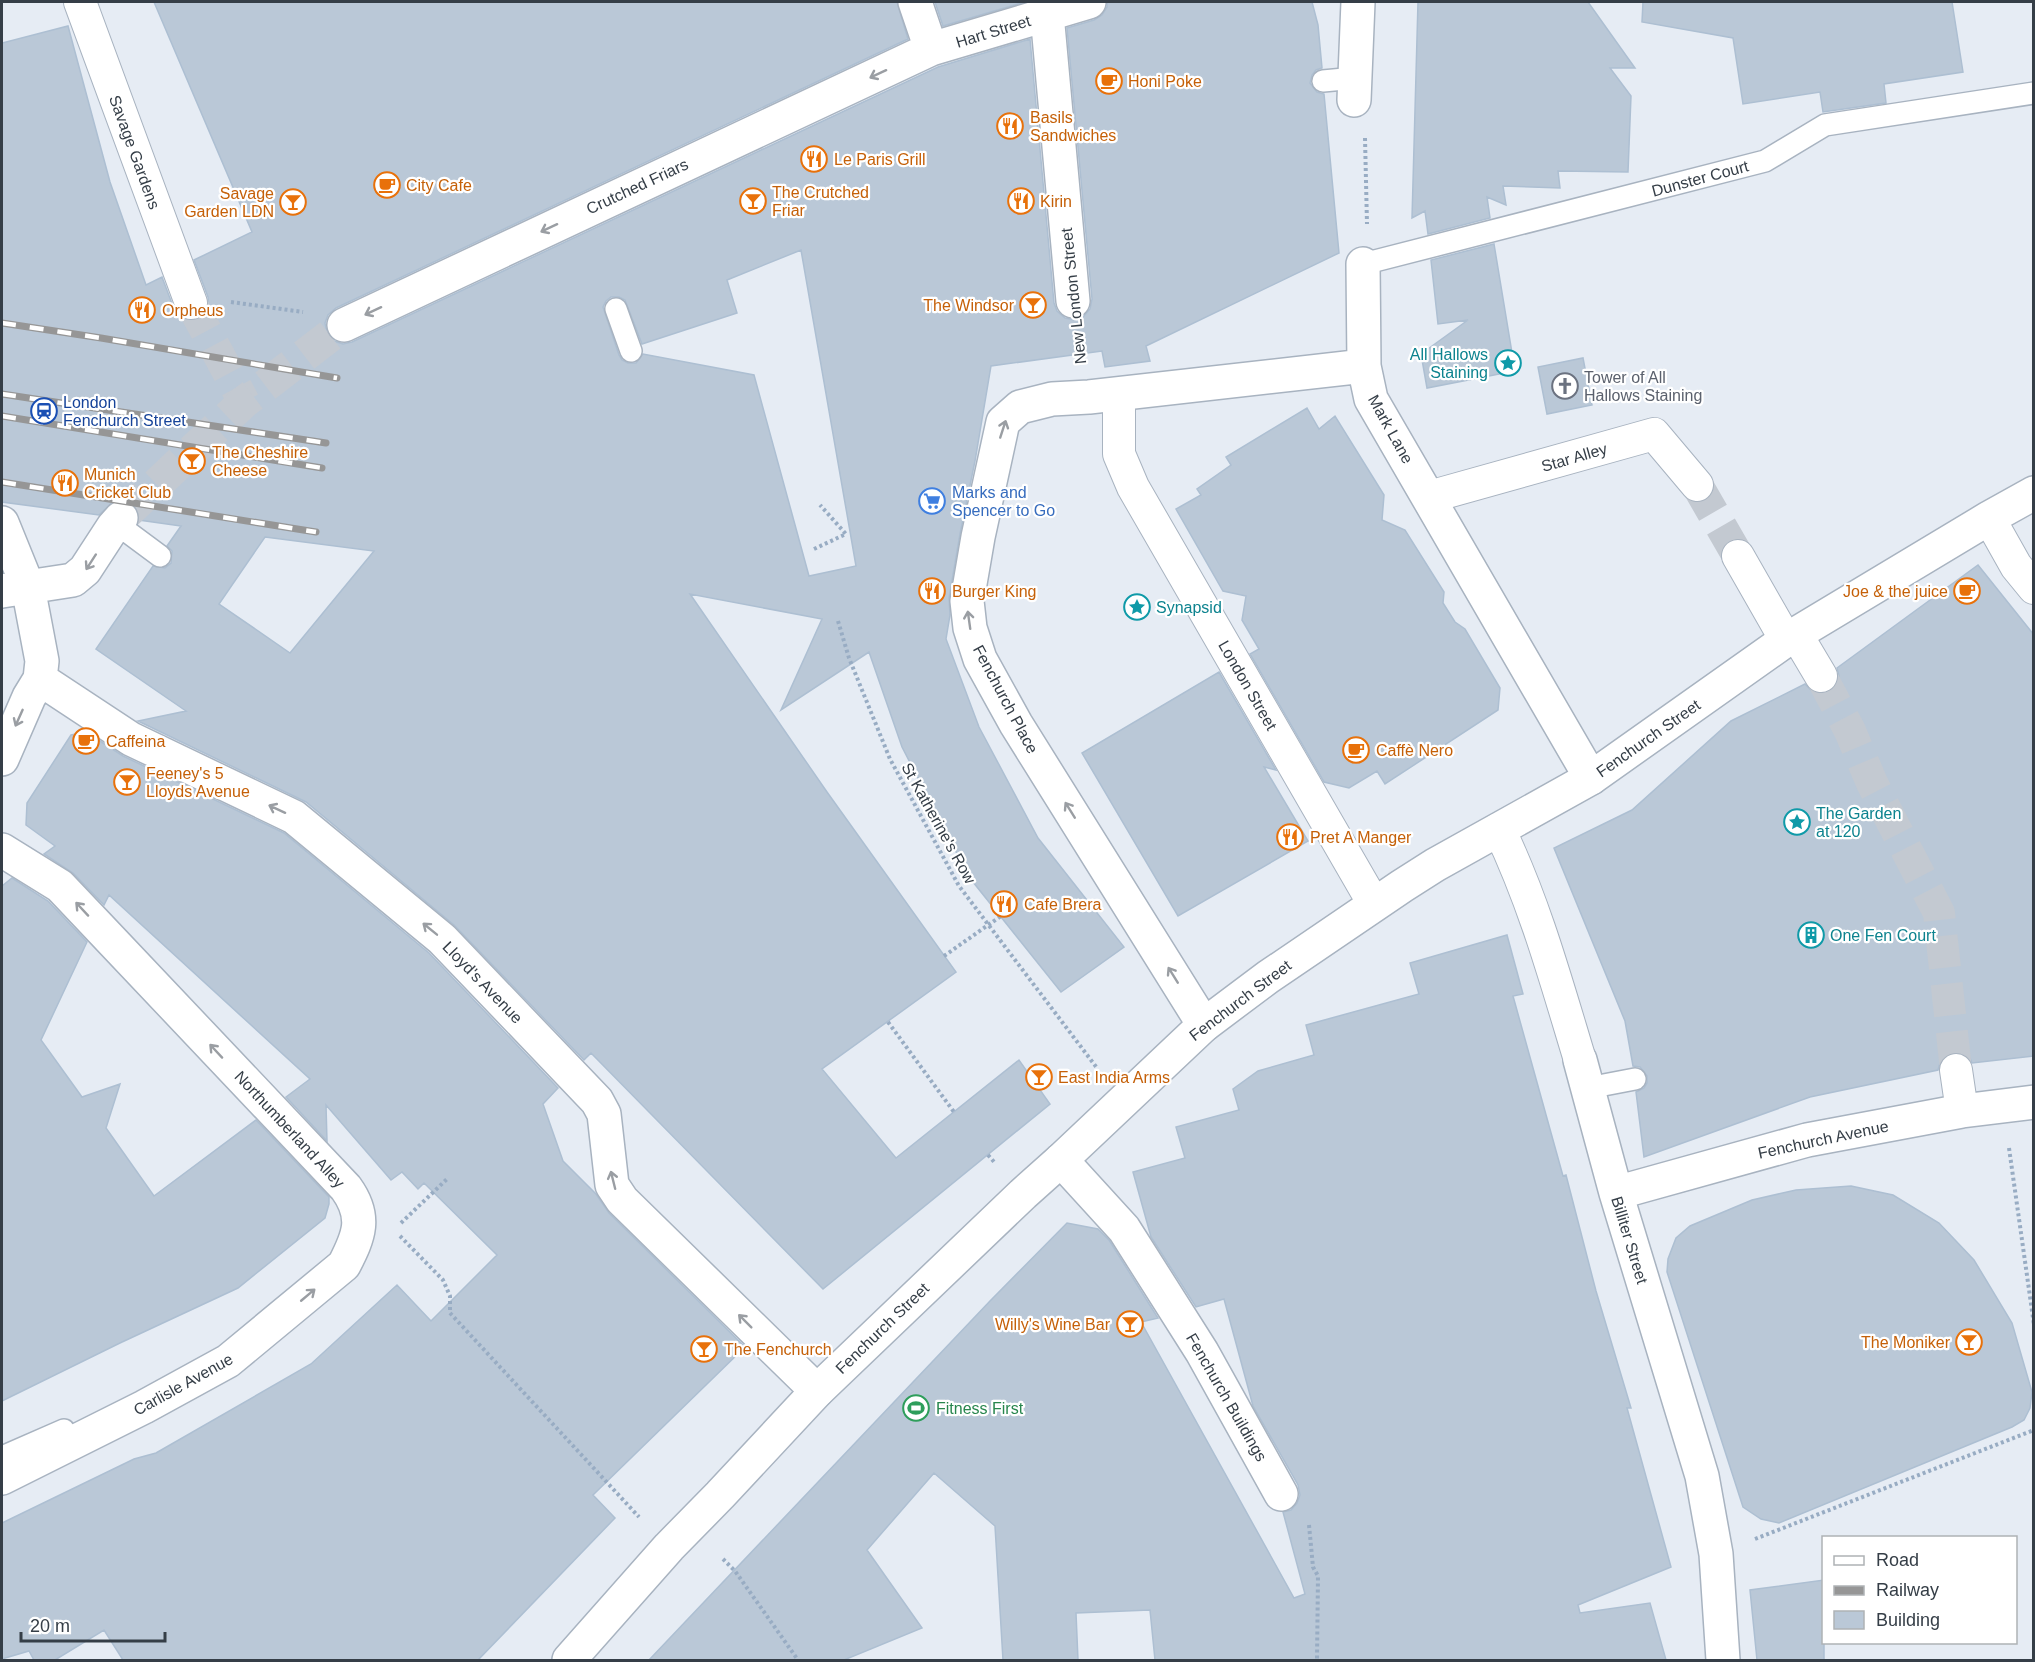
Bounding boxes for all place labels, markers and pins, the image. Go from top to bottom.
cafe icon: Honi Poke [1094,66,1124,96]
place label: Honi Poke [1128,73,1202,90]
place label: Basils Sandwiches [1030,109,1116,144]
restaurant icon: Basils Sandwiches [995,111,1025,141]
restaurant icon: Le Paris Grill [799,144,829,174]
place label: Le Paris Grill [834,151,926,168]
cafe icon: City Cafe [372,170,402,200]
place label: City Cafe [406,177,472,194]
place label: The Crutched Friar [772,184,869,219]
place label: Savage Garden LDN [184,185,274,220]
bar icon: The Crutched Friar [738,186,768,216]
restaurant icon: Kirin [1006,186,1036,216]
bar icon: Savage Garden LDN [278,187,308,217]
place label: Kirin [1040,193,1072,210]
bar icon: The Windsor [1018,290,1048,320]
restaurant icon: Orpheus [127,295,157,325]
place label: The Windsor [923,297,1015,314]
place label: Orpheus [162,302,223,319]
place label: All Hallows Staining [1410,346,1488,381]
place icon: All Hallows Staining [1493,348,1523,378]
place label: Tower of All Hallows Staining [1584,369,1702,404]
church icon: Tower of All Hallows Staining [1550,371,1580,401]
place label: London Fenchurch Street [63,394,186,429]
station icon: London Fenchurch Street [29,396,59,426]
place label: The Cheshire Cheese [212,444,308,479]
bar icon: The Cheshire Cheese [177,446,207,476]
place label: Munich Cricket Club [84,466,171,501]
restaurant icon: Munich Cricket Club [50,468,80,498]
place label: Marks and Spencer to Go [952,484,1055,519]
supermarket icon: Marks and Spencer to Go [917,486,947,516]
restaurant icon: Burger King [917,576,947,606]
cafe icon: Joe & the juice [1952,576,1982,606]
place label: Burger King [952,583,1037,600]
place label: Joe & the juice [1843,583,1948,600]
place icon: Synapsid [1122,592,1152,622]
place label: Synapsid [1156,599,1222,616]
cafe icon: Caffeina [71,726,101,756]
place label: Caffeina [106,733,165,750]
cafe icon: Caffè Nero [1341,735,1371,765]
place label: Caffè Nero [1376,742,1453,759]
place label: Feeney's 5 Lloyds Avenue [146,765,250,800]
bar icon: Feeney's 5 Lloyds Avenue [112,767,142,797]
place label: The Garden at 120 [1816,805,1901,840]
place icon: The Garden at 120 [1782,807,1812,837]
restaurant icon: Pret A Manger [1275,822,1305,852]
place label: Pret A Manger [1310,829,1412,846]
restaurant icon: Cafe Brera [989,889,1019,919]
place label: Cafe Brera [1024,896,1101,913]
building icon: One Fen Court [1796,920,1826,950]
place label: One Fen Court [1830,927,1936,944]
bar icon: East India Arms [1024,1062,1054,1092]
place label: East India Arms [1058,1069,1170,1086]
bar icon: Willy's Wine Bar [1115,1309,1145,1339]
place label: Willy's Wine Bar [995,1316,1111,1333]
bar icon: The Moniker [1954,1327,1984,1357]
bar icon: The Fenchurch [689,1334,719,1364]
place label: The Moniker [1861,1334,1951,1351]
place label: The Fenchurch [724,1341,832,1358]
sports icon: Fitness First [901,1393,931,1423]
place label: Fitness First [936,1400,1024,1417]

